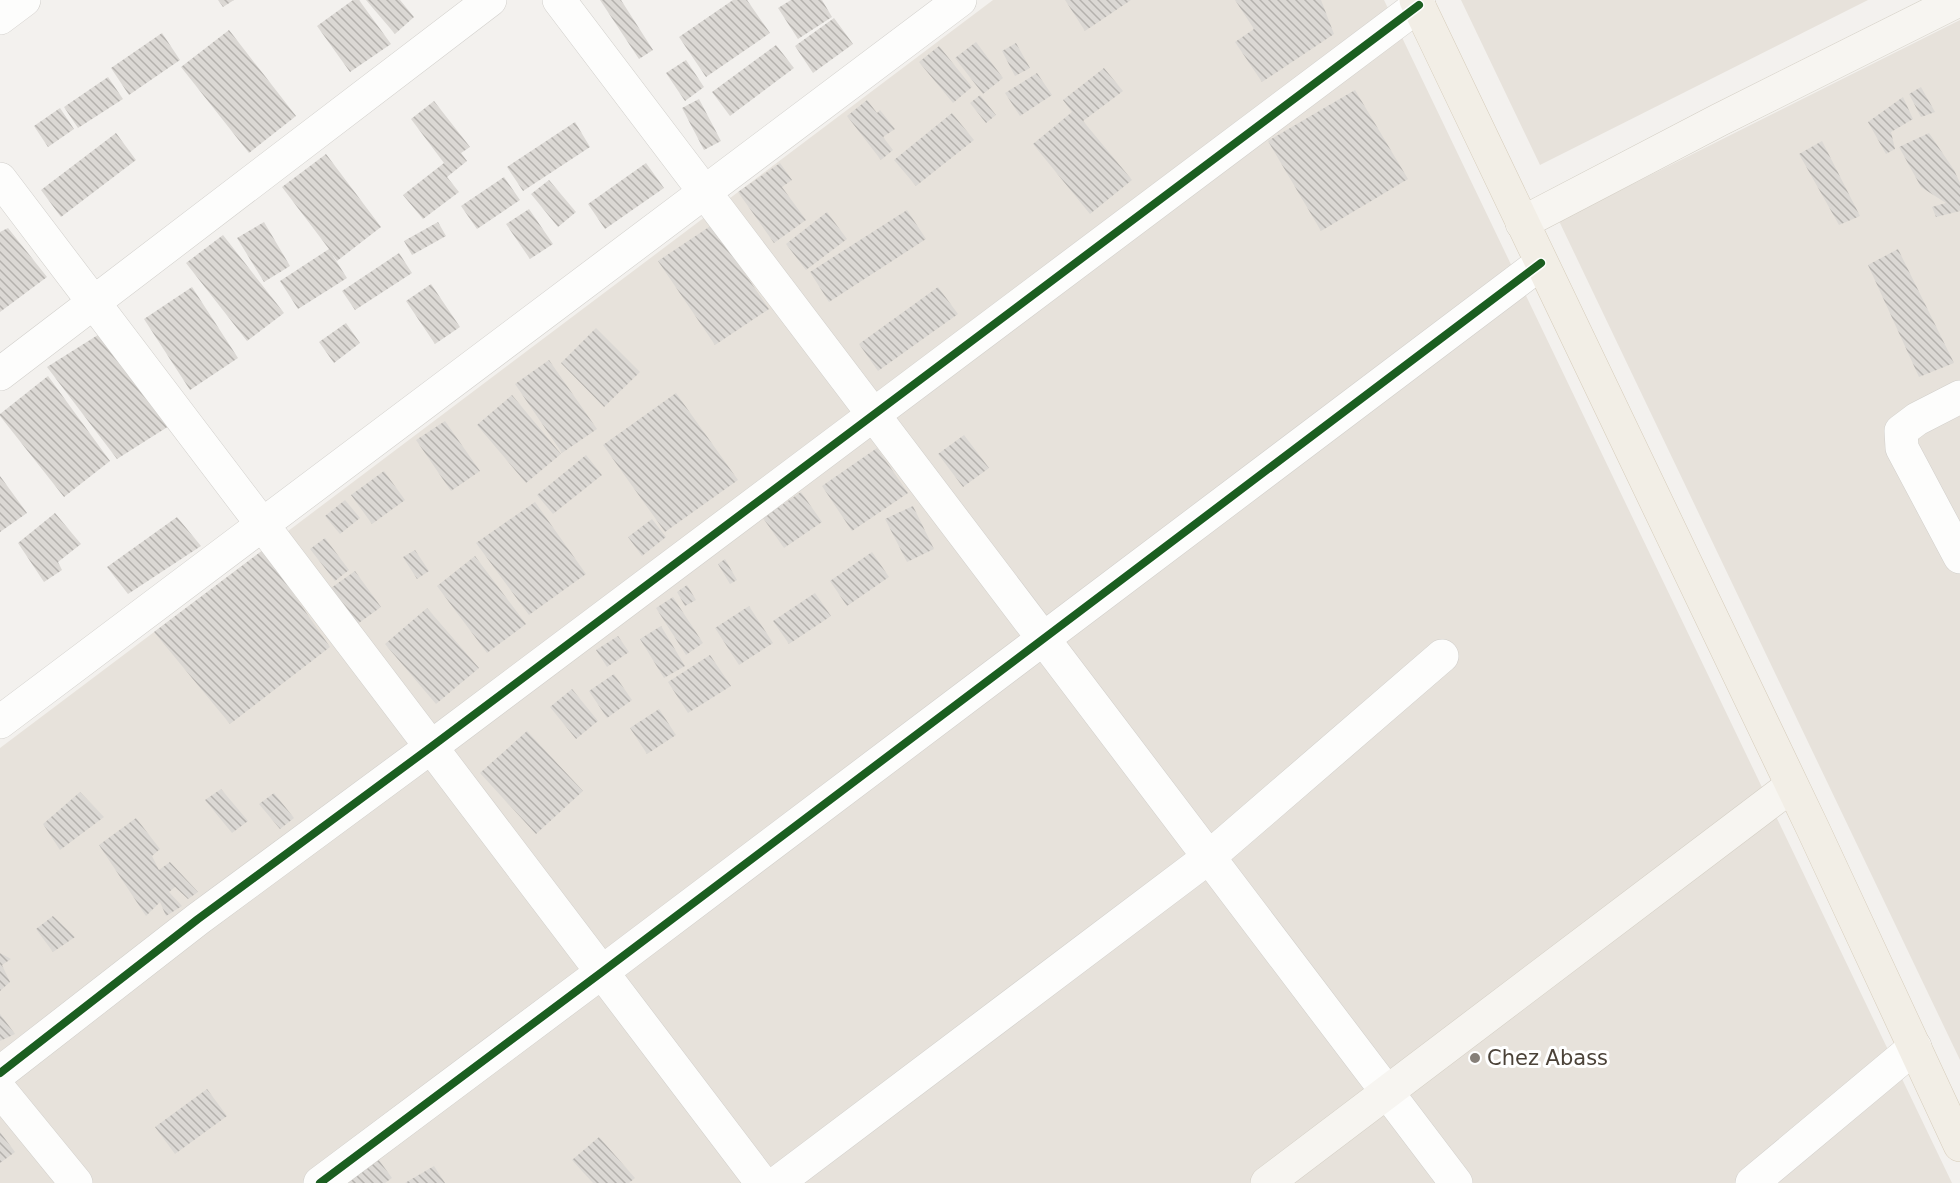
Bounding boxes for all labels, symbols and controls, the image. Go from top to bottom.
place label: Chez Abass [1487,1046,1608,1070]
marker: Chez Abass [1468,1051,1482,1065]

